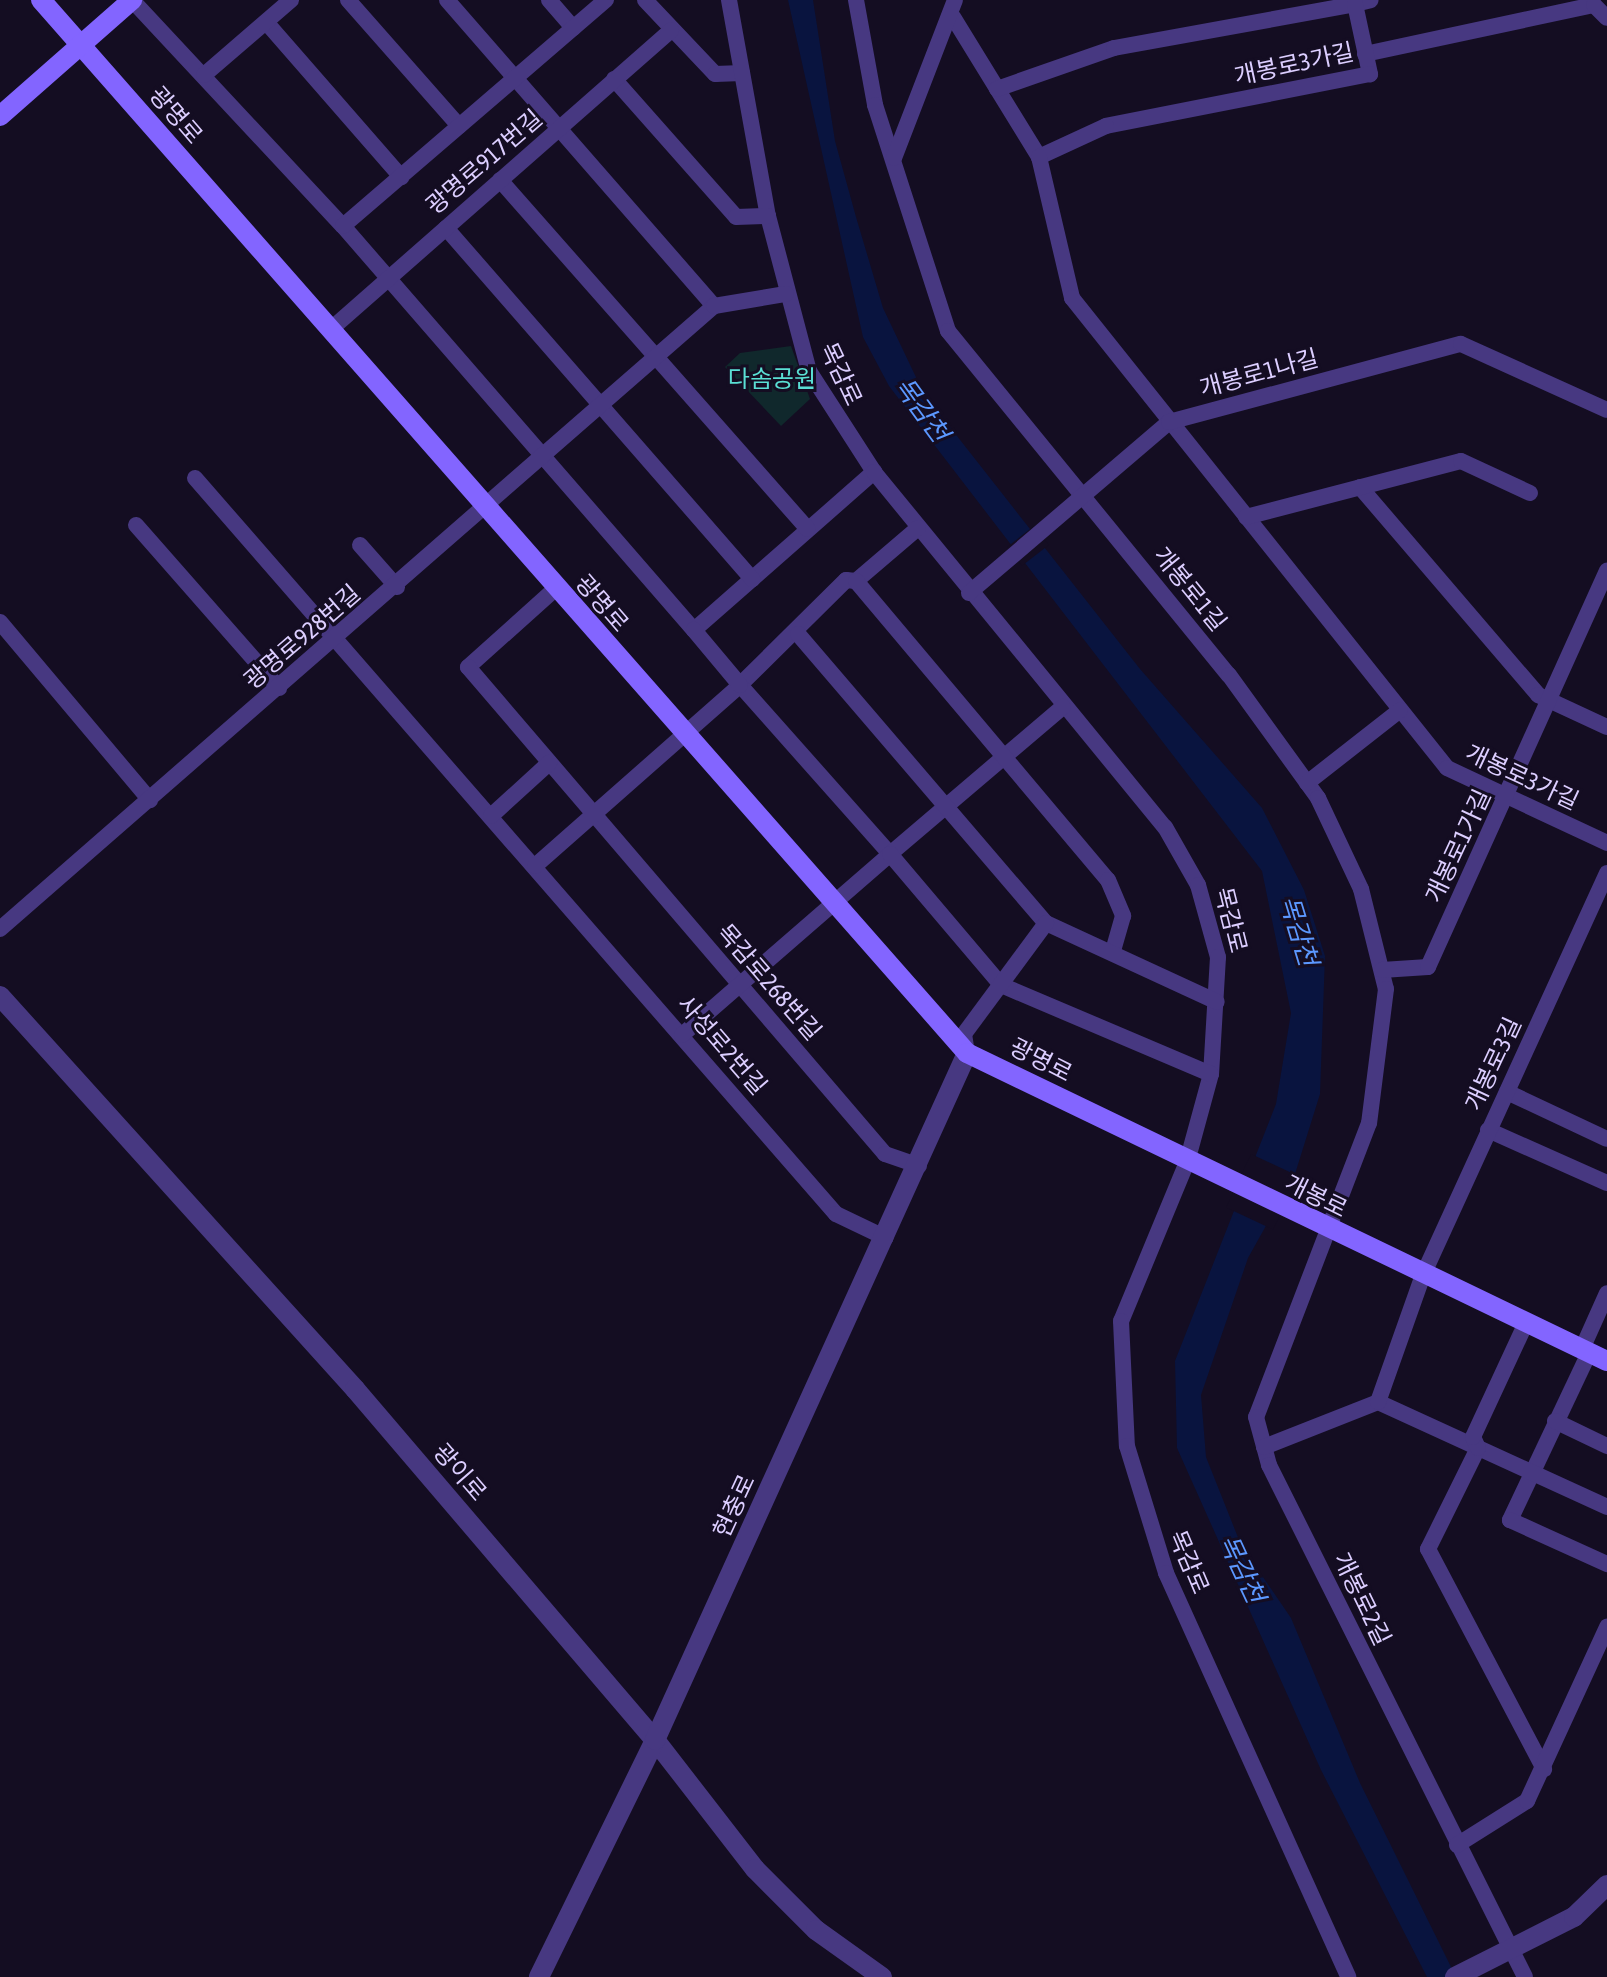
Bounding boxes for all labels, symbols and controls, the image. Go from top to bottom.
street label: 개봉로3가길 [1231,37,1357,91]
street label: 광명로 [143,81,209,149]
street label: 광명로917번길 [420,104,548,220]
street label: 목감로 [814,338,868,410]
street label: 개봉로1나길 [1197,343,1321,403]
park label: 다솜공원 [728,365,816,393]
water label: 목감천 [887,372,955,448]
street label: 개봉로1길 [1147,541,1233,637]
street label: 광명로 [569,569,635,637]
street label: 광명로928번길 [238,579,366,695]
street label: 개봉로3가길 [1461,738,1583,816]
street label: 개봉로1가길 [1419,785,1497,907]
street label: 목감로 [1209,884,1253,956]
water label: 목감천 [1273,892,1323,970]
street label: 목감로268번길 [711,918,827,1046]
street label: 사성로2번길 [671,990,773,1100]
street label: 개봉로3길 [1459,1013,1527,1115]
street label: 광명로 [1005,1032,1077,1088]
street label: 개봉로 [1280,1169,1352,1223]
street label: 광이로 [427,1438,493,1506]
street label: 현충로 [707,1470,761,1542]
street label: 목감로 [1163,1526,1215,1598]
water label: 목감천 [1212,1530,1270,1608]
street label: 개봉로2길 [1327,1548,1397,1650]

